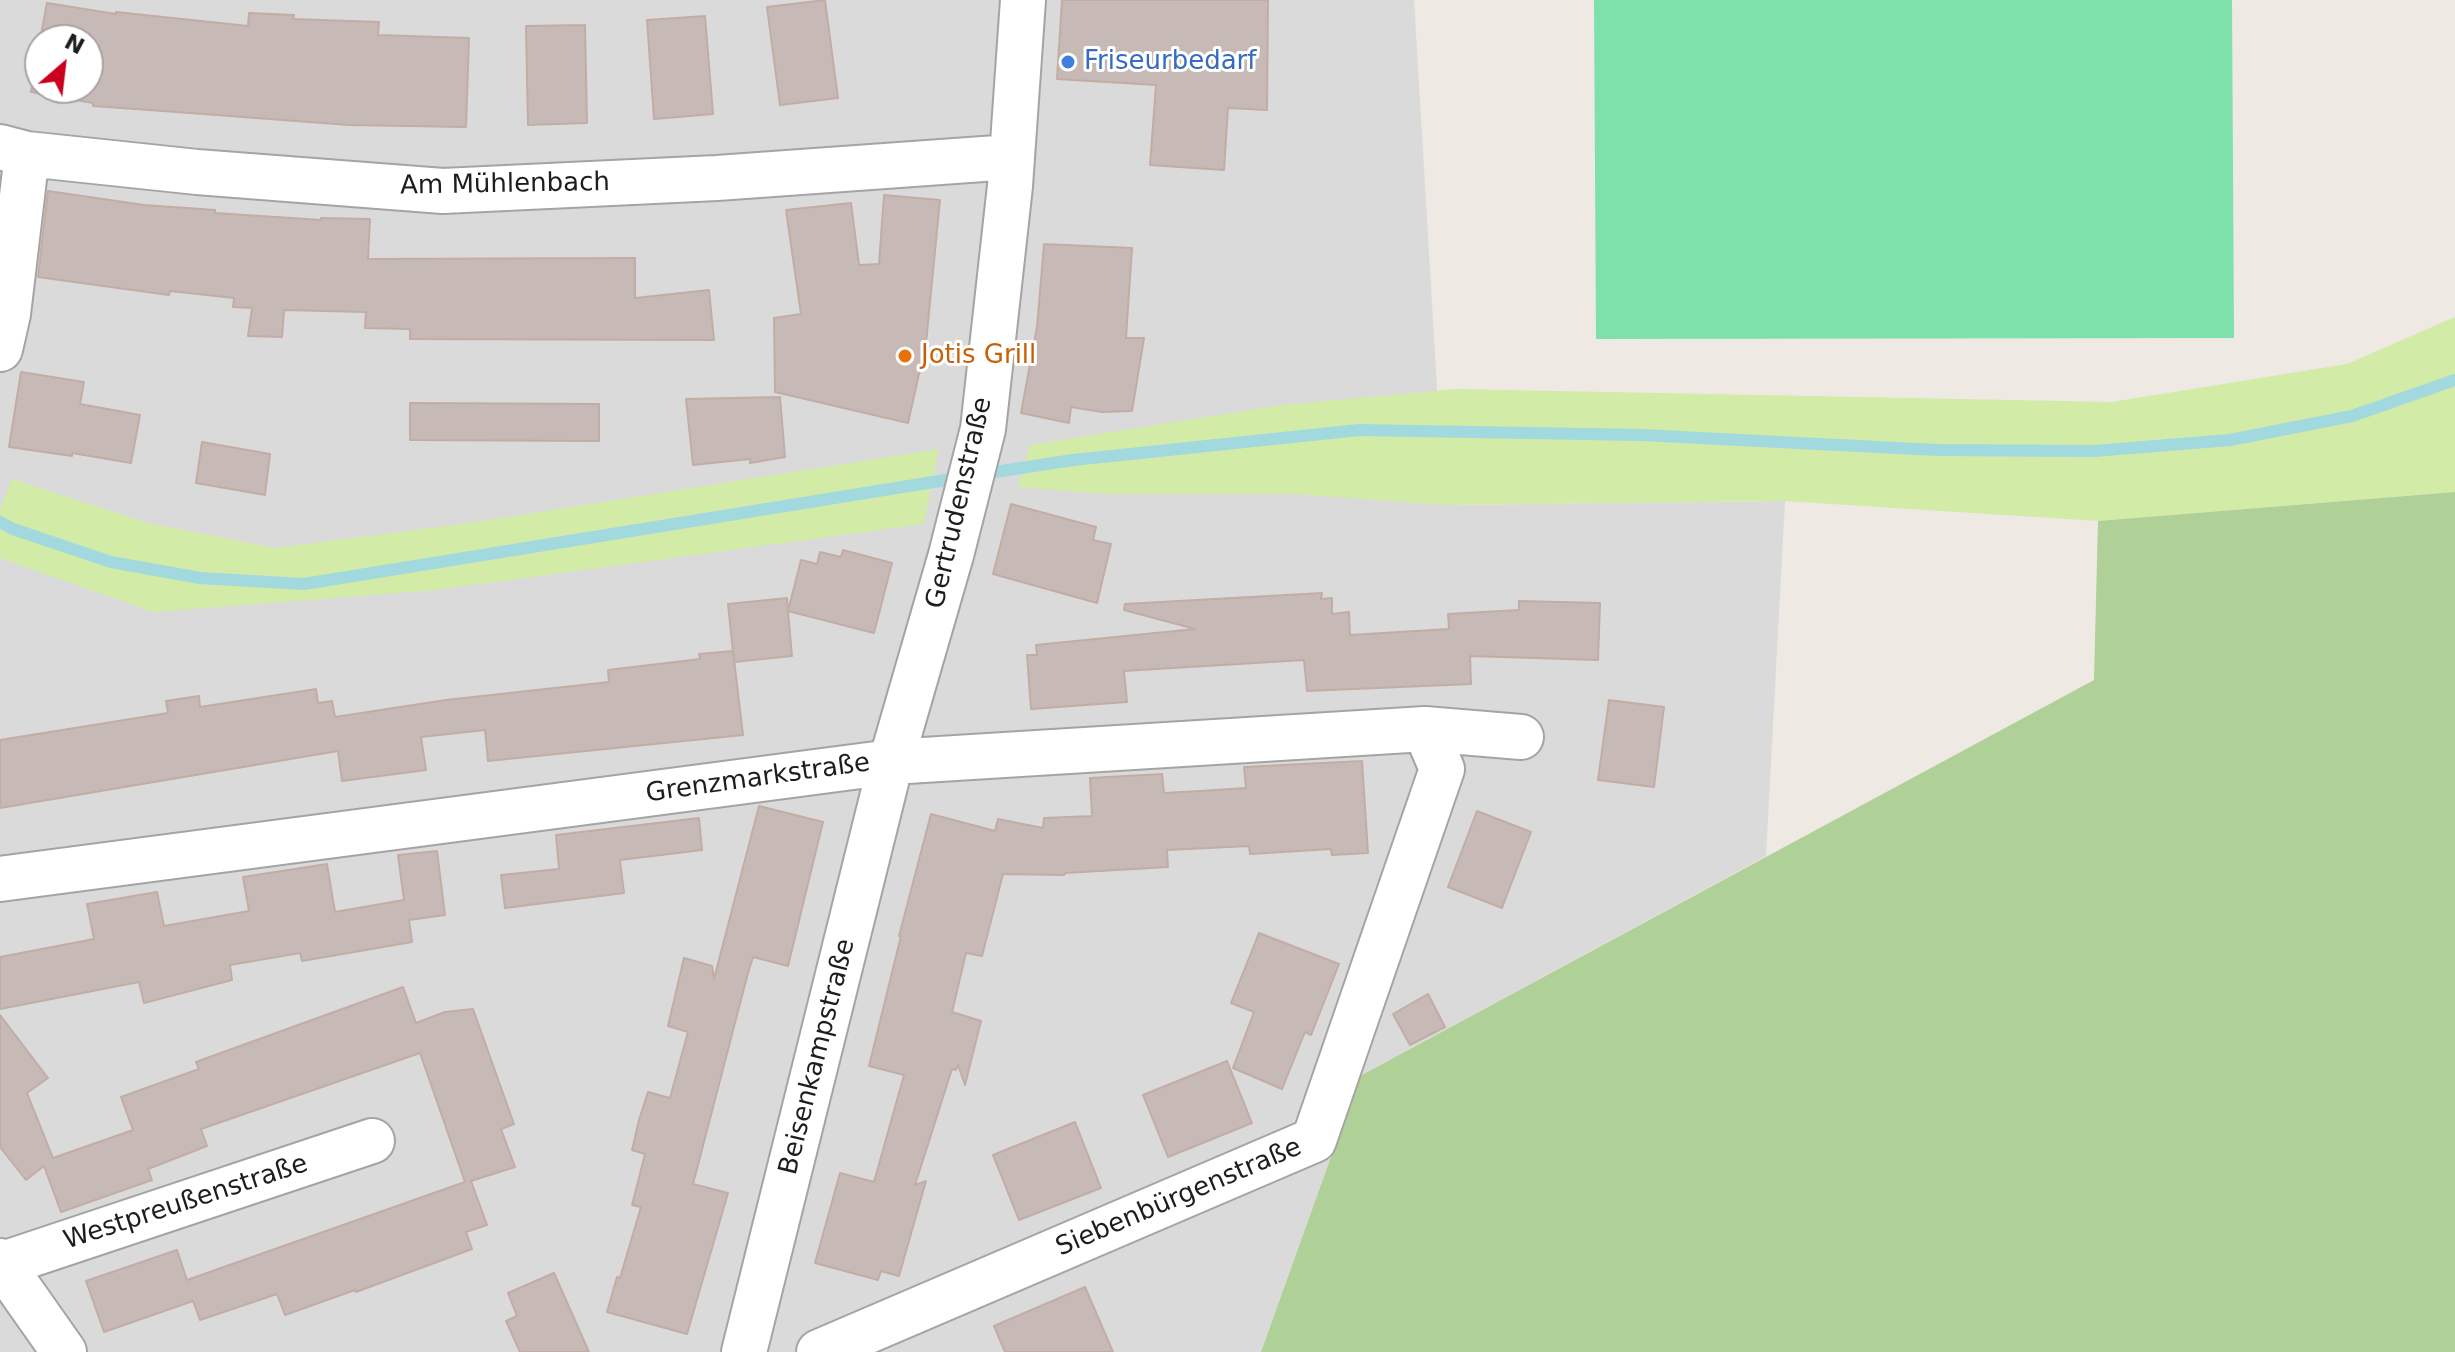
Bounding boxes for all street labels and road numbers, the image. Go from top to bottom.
street label: Am Mühlenbach [400,168,610,202]
street label: Gertrudenstraße [921,394,999,612]
street label: Grenzmarkstraße [644,748,872,810]
street label: Beisenkampstraße [774,936,862,1178]
street label: Siebenbürgenstraße [1052,1132,1306,1264]
street label: Westpreußenstraße [60,1149,312,1257]

